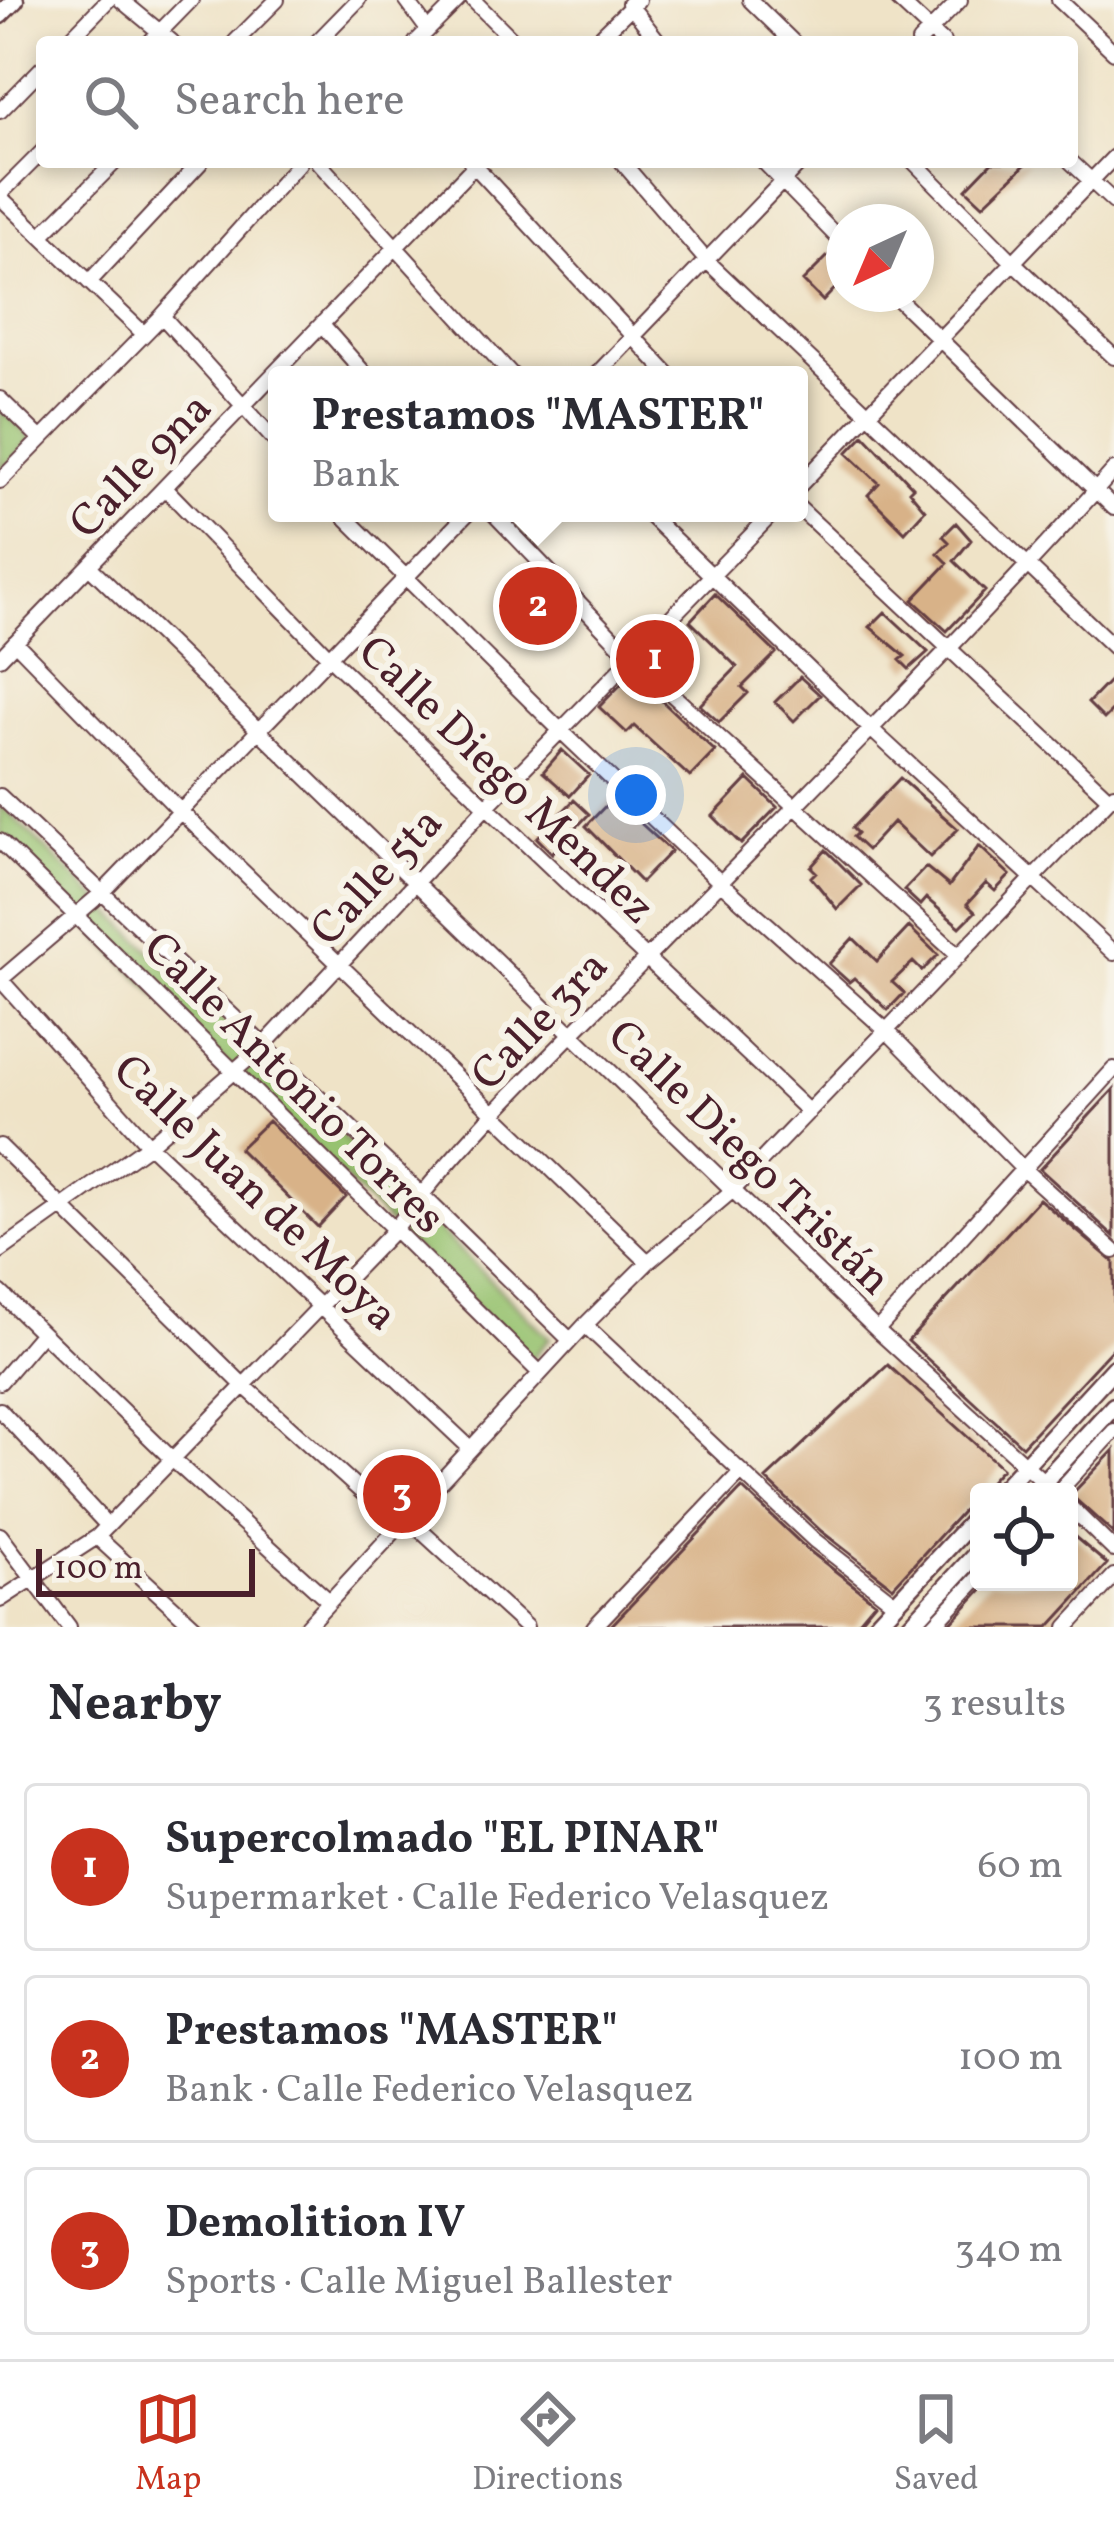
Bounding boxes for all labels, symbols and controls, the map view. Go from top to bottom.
search box [36,36,1078,168]
icon: search [78,69,144,135]
text: Search here [174,71,405,134]
north arrow [826,204,934,312]
popup [268,366,808,522]
street label: Calle 9na [56,380,228,554]
text: Prestamos "MASTER" [312,386,764,449]
text: Bank [312,449,400,503]
pin: 2 [499,561,577,651]
pin: 1 [616,614,694,704]
street label: Calle Diego Mendez [342,623,667,940]
your location [606,765,666,825]
street label: Calle 5ta [298,795,459,961]
street label: Calle Antonio Torres [128,919,458,1249]
street label: Calle 3ra [458,938,624,1106]
street label: Calle Diego Tristán [592,1007,904,1311]
street label: Calle Juan de Moya [97,1042,410,1347]
pin: 3 [363,1449,441,1539]
map controls [970,1483,1078,1591]
button: locate [970,1483,1078,1591]
scale bar [36,1543,255,1596]
text: 100 m [54,1547,143,1593]
text: Nearby [48,1670,222,1741]
text: 3 results [923,1678,1066,1732]
text: Supercolmado "EL PINAR" [165,1809,720,1872]
text: 1 [82,1840,98,1894]
text: 60 m [978,1840,1063,1894]
text: Supermarket · Calle Federico Velasquez [165,1872,829,1926]
text: Prestamos "MASTER" [165,2001,618,2064]
text: 2 [80,2032,100,2086]
text: 100 m [958,2032,1063,2086]
text: Bank · Calle Federico Velasquez [165,2064,693,2118]
text: Demolition IV [165,2193,465,2256]
text: 3 [80,2224,100,2278]
text: 340 m [955,2224,1063,2278]
text: Sports · Calle Miguel Ballester [165,2256,672,2310]
tab: Map [135,2386,201,2504]
tab: Directions [472,2386,623,2504]
tab: Saved [894,2386,979,2504]

